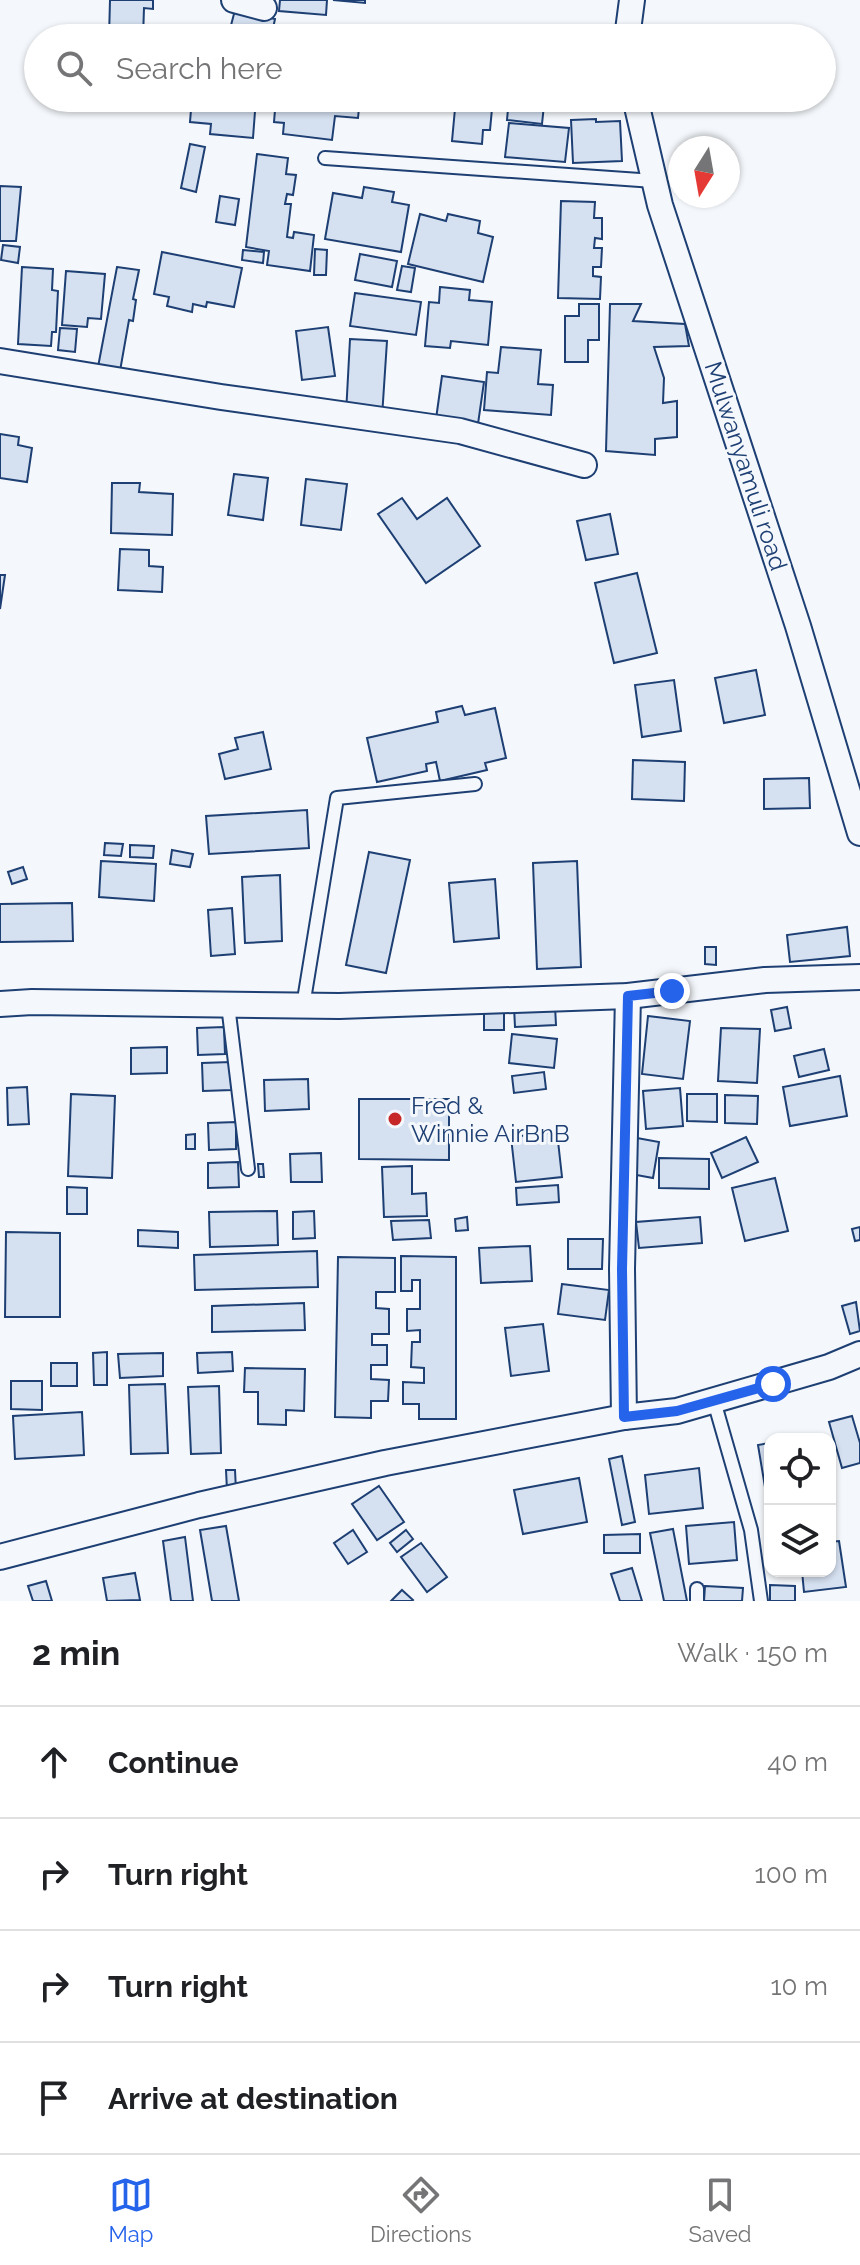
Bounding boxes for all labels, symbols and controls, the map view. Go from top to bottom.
search box [24,24,836,112]
icon: search [52,46,96,90]
text: Search here [116,51,283,86]
north arrow [668,136,740,208]
street label: Mulwanyamuli road [699,358,793,574]
route end [654,973,690,1009]
place label: Fred & Winnie AirBnB [411,1091,570,1148]
marker: Fred & Winnie AirBnB [386,1110,404,1128]
route start [755,1366,791,1402]
map controls [764,1433,836,1577]
button: locate [764,1433,836,1505]
button: layers [764,1505,836,1577]
text: 2 min [32,1633,120,1673]
text: Walk · 150 m [677,1638,828,1668]
icon: ahead [32,1740,76,1784]
text: Continue [108,1745,239,1780]
text: 40 m [767,1747,828,1777]
icon: right [32,1852,76,1896]
text: Turn right [108,1857,248,1892]
text: 100 m [755,1859,828,1889]
icon: right [32,1964,76,2008]
text: Turn right [108,1969,248,2004]
text: 10 m [770,1971,828,2001]
icon: arrive [32,2076,76,2120]
text: Arrive at destination [108,2081,398,2116]
tab: Map [108,2173,153,2247]
tab: Directions [370,2173,472,2247]
tab: Saved [689,2173,752,2247]

